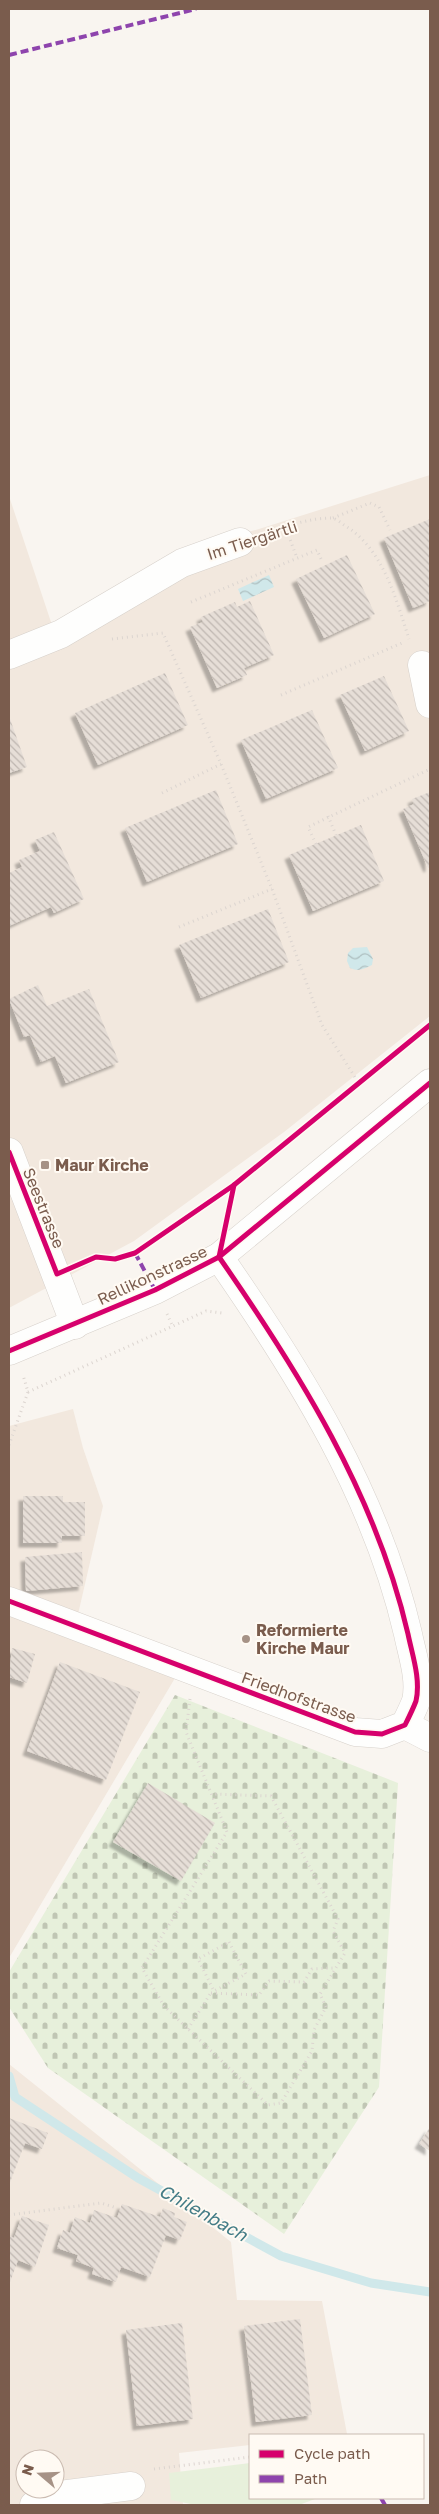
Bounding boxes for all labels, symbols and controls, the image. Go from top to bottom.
street label: Im Tiergärtli [204,516,300,564]
place label: Maur Kirche [55,1155,149,1175]
marker: Maur Kirche [39,1159,51,1171]
street label: Seestrasse [19,1165,69,1251]
street label: Rellikonstrasse [94,1241,210,1309]
place label: Reformierte Kirche Maur [256,1620,350,1658]
marker: Reformierte Kirche Maur [240,1633,252,1645]
street label: Friedhofstrasse [239,1667,359,1727]
water label: Chilenbach [156,2179,252,2246]
legend [249,2434,424,2499]
text: Cycle path [294,2444,370,2462]
north arrow [15,2449,65,2499]
text: N [17,2462,37,2477]
text: Path [294,2469,327,2487]

